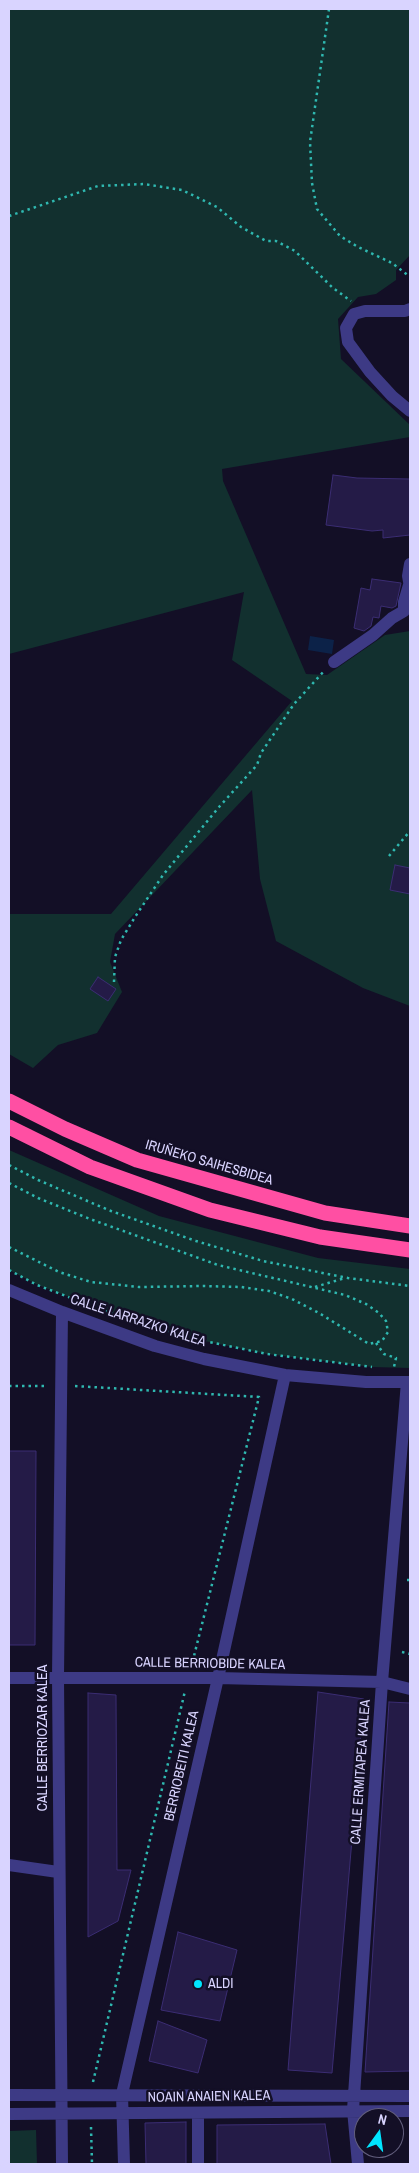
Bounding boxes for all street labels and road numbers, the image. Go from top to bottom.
street label: IRUÑEKO SAIHESBIDEA [143,1137,275,1189]
street label: CALLE LARRAZKO KALEA [68,1291,208,1351]
street label: CALLE BERRIOBIDE KALEA [135,1654,285,1674]
street label: CALLE BERRIOZAR KALEA [35,1665,51,1811]
street label: CALLE ERMITAPEA KALEA [348,1699,374,1845]
street label: BERRIOBEITI KALEA [161,1709,203,1823]
street label: NOAIN ANAIEN KALEA [148,2088,270,2106]

